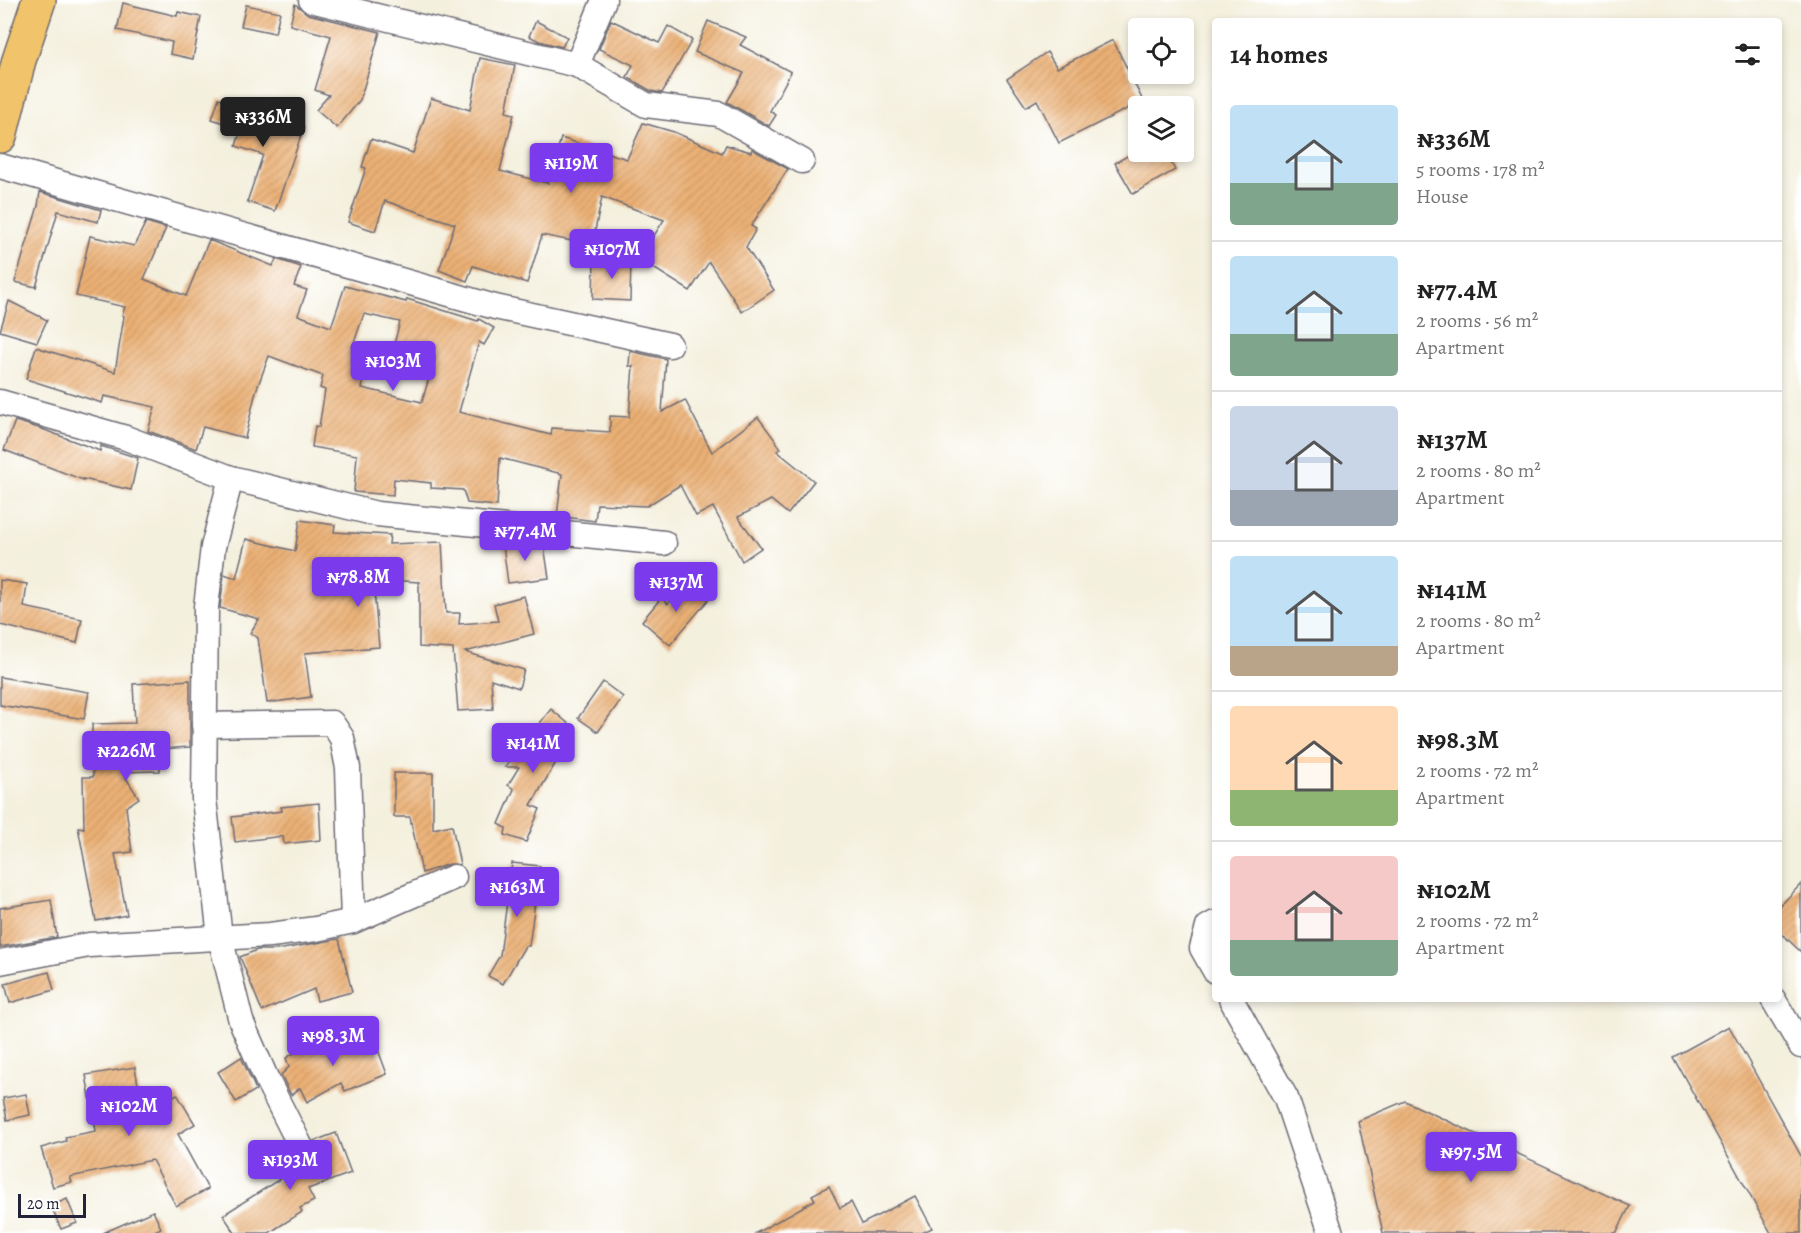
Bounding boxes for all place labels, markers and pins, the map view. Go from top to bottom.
pin: ₦336M [221,97,305,148]
pin: ₦119M [529,143,613,194]
pin: ₦107M [570,229,654,280]
pin: ₦103M [351,341,435,392]
pin: ₦77.4M [476,511,574,562]
pin: ₦78.8M [309,557,407,608]
pin: ₦137M [634,562,718,613]
pin: ₦141M [491,723,575,774]
pin: ₦226M [84,731,168,782]
pin: ₦163M [475,867,559,918]
pin: ₦98.3M [284,1016,382,1067]
pin: ₦102M [87,1086,171,1137]
pin: ₦97.5M [1422,1132,1520,1183]
pin: ₦193M [248,1140,332,1191]

